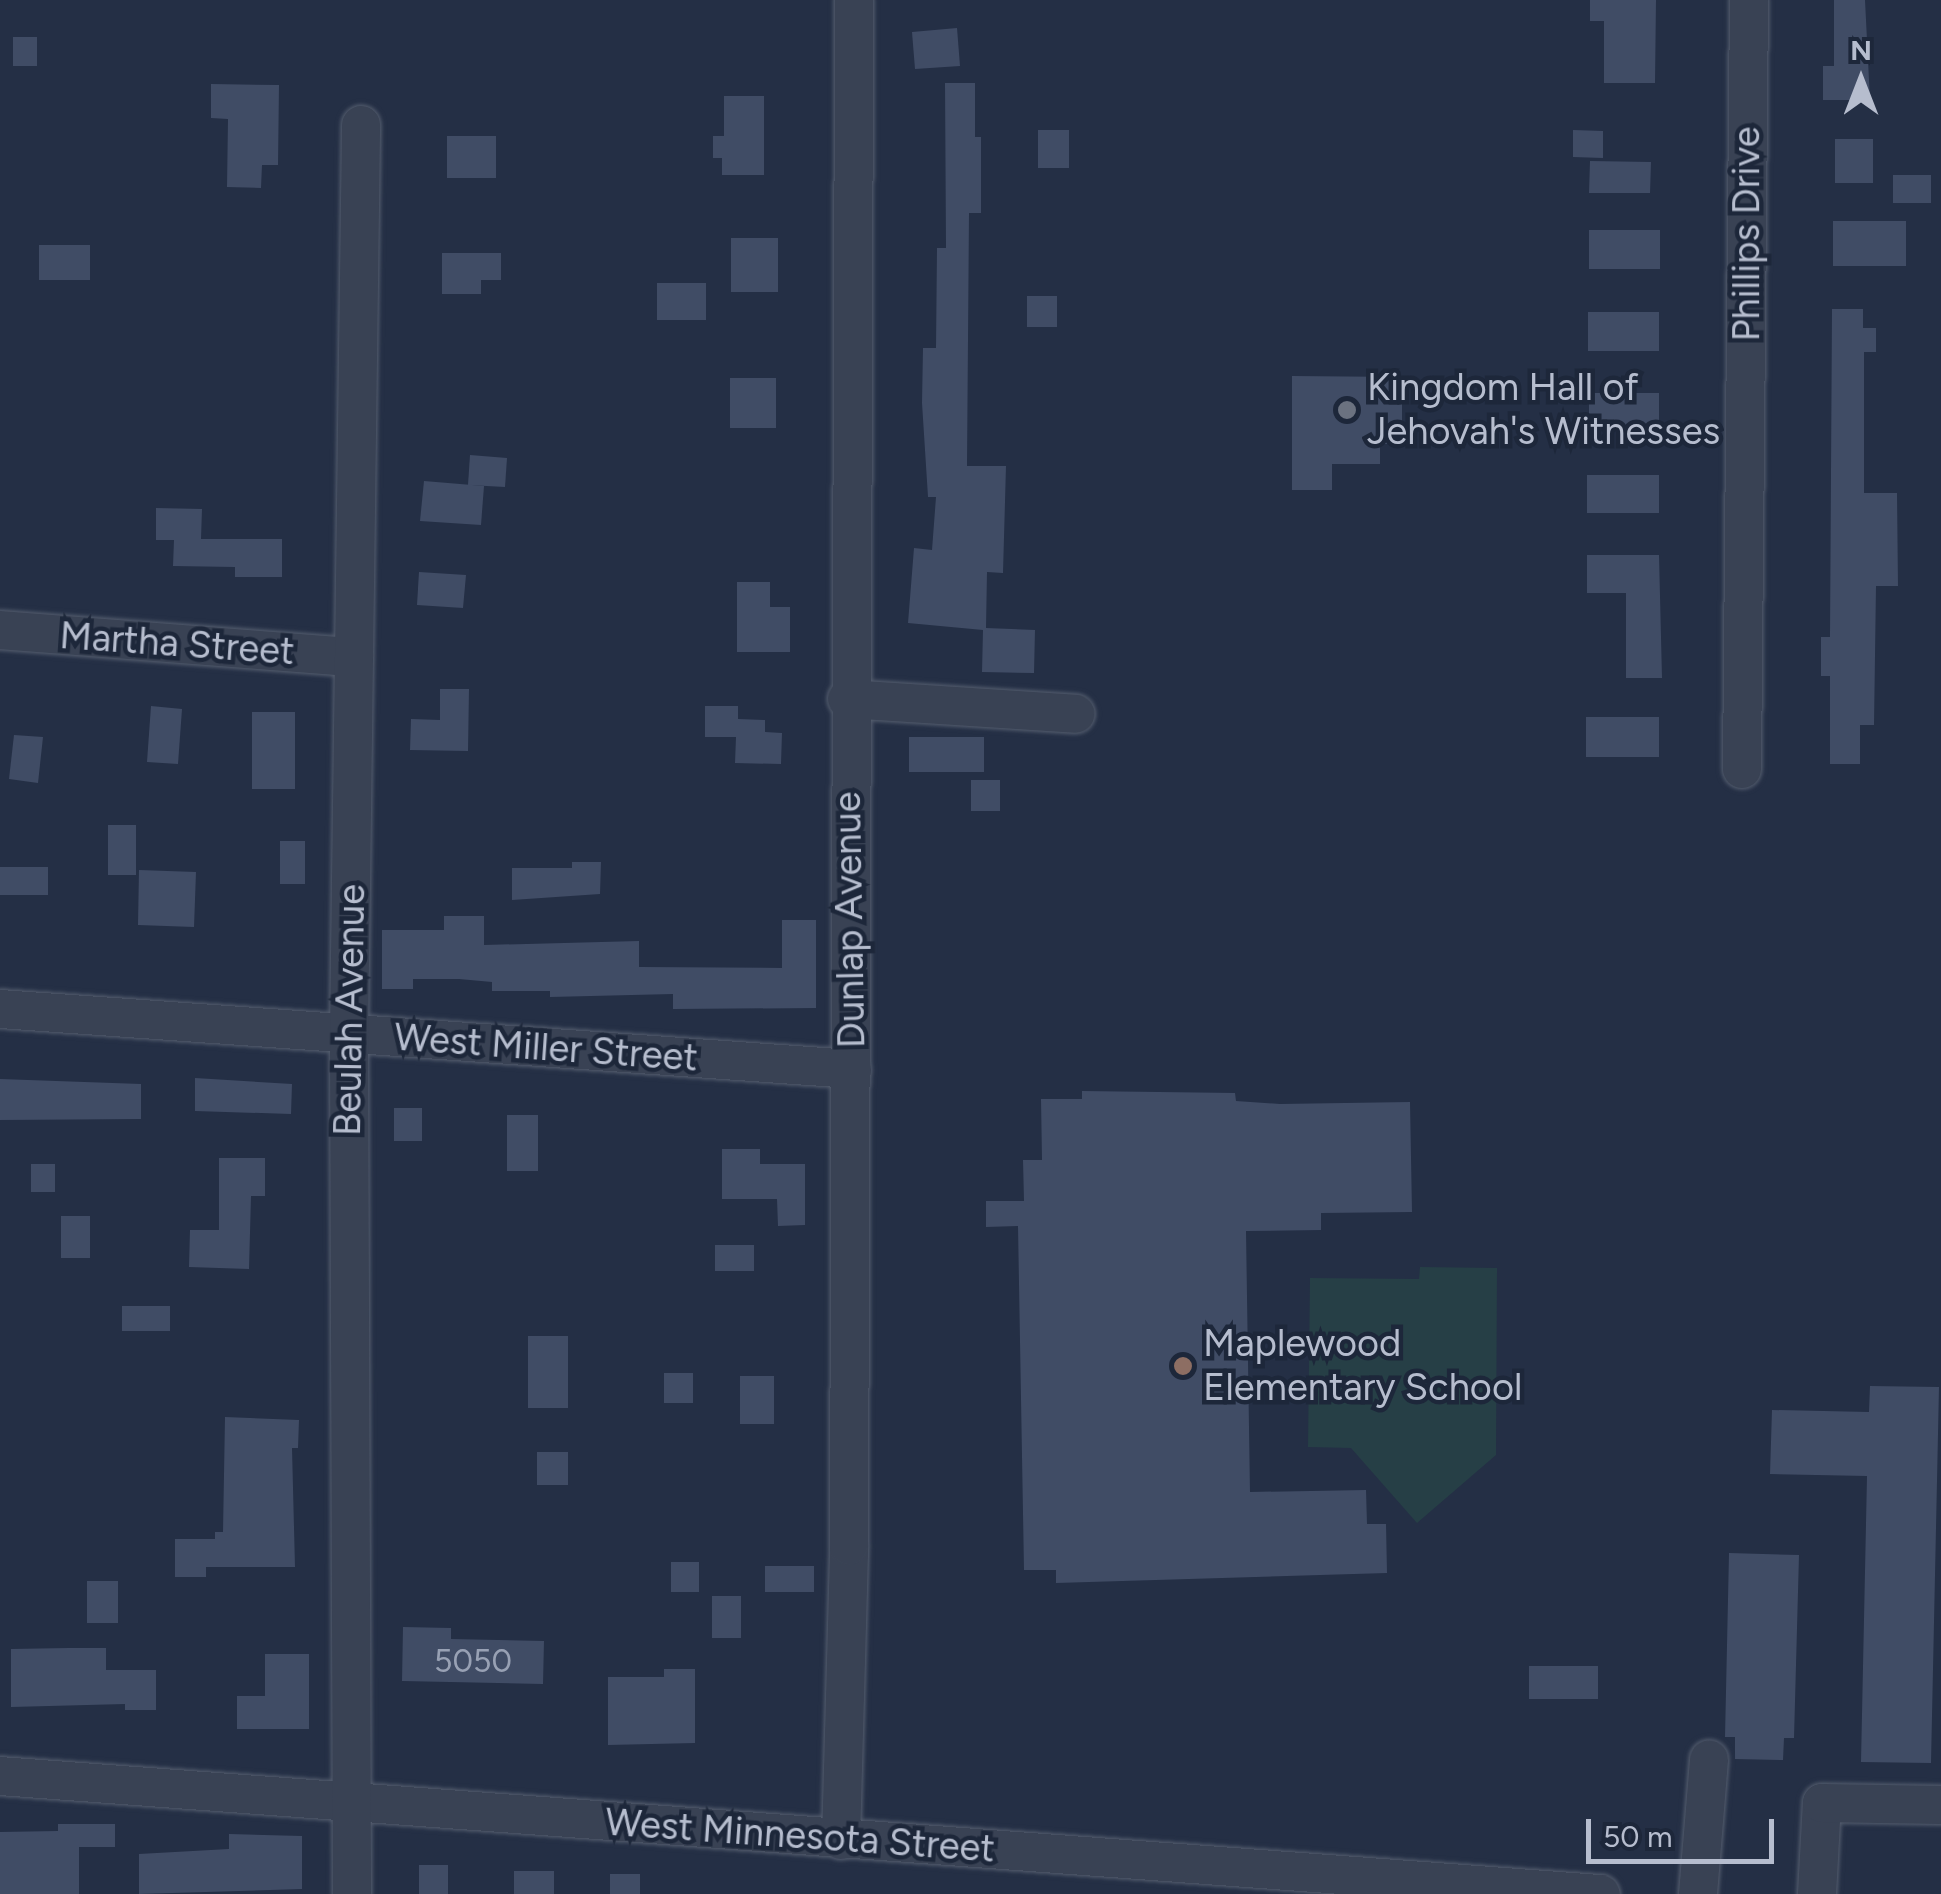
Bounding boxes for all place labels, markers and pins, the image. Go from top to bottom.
place label: Kingdom Hall of Jehovah's Witnesses [1367,365,1720,454]
marker: Kingdom Hall of Jehovah's Witnesses [1336,399,1358,421]
place label: Maplewood Elementary School [1203,1321,1522,1410]
marker: Maplewood Elementary School [1172,1355,1194,1377]

